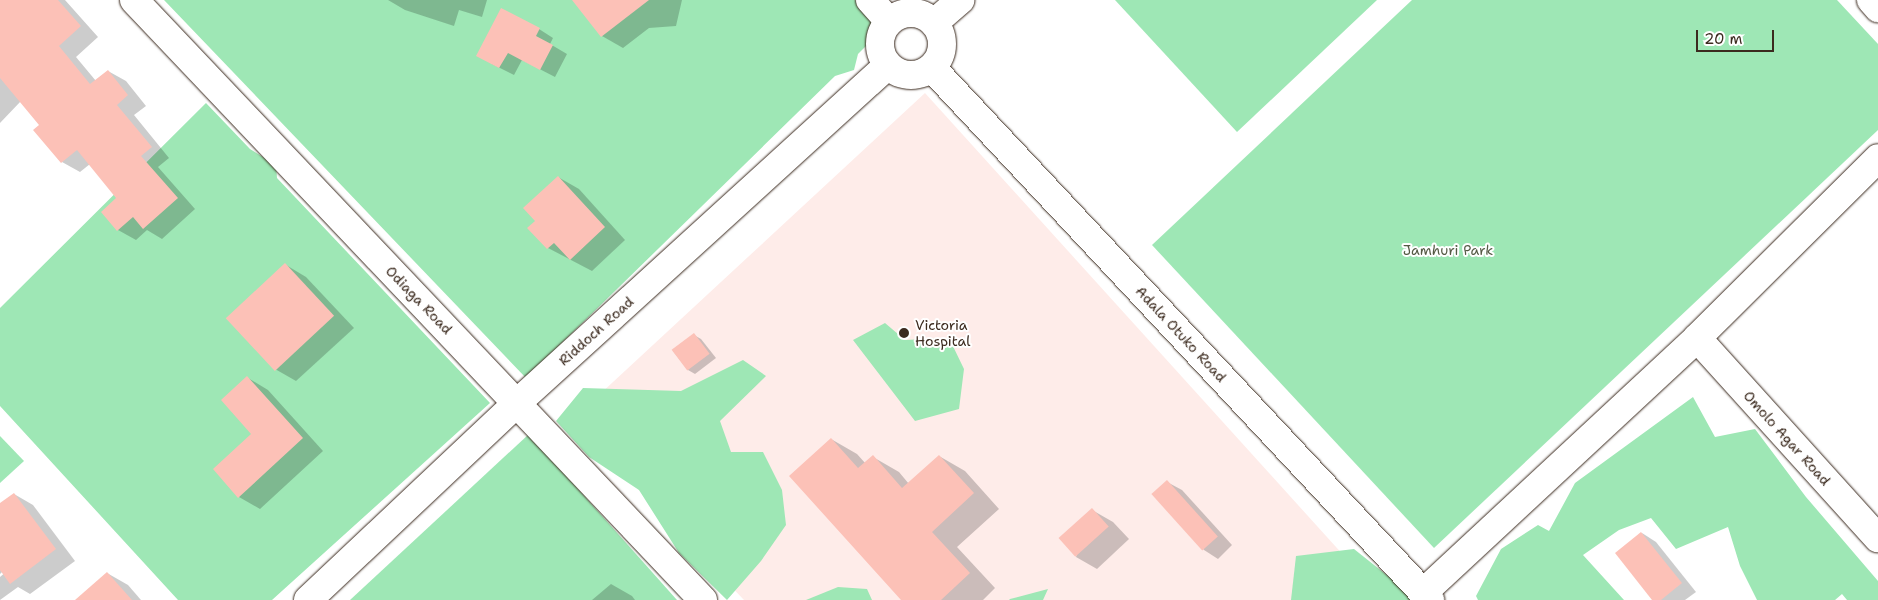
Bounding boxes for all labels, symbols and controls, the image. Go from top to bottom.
scale bar [1698,20,1776,52]
text: 20 m [1704,29,1743,49]
park label: Jamhuri Park [1403,242,1493,258]
street label: Odiaga Road [382,262,456,338]
street label: Adala Otuko Road [1132,283,1230,385]
street label: Riddoch Road [555,293,637,369]
place label: Victoria Hospital [915,317,970,350]
marker: Victoria Hospital [897,326,911,340]
street label: Omolo Agar Road [1740,387,1834,489]

